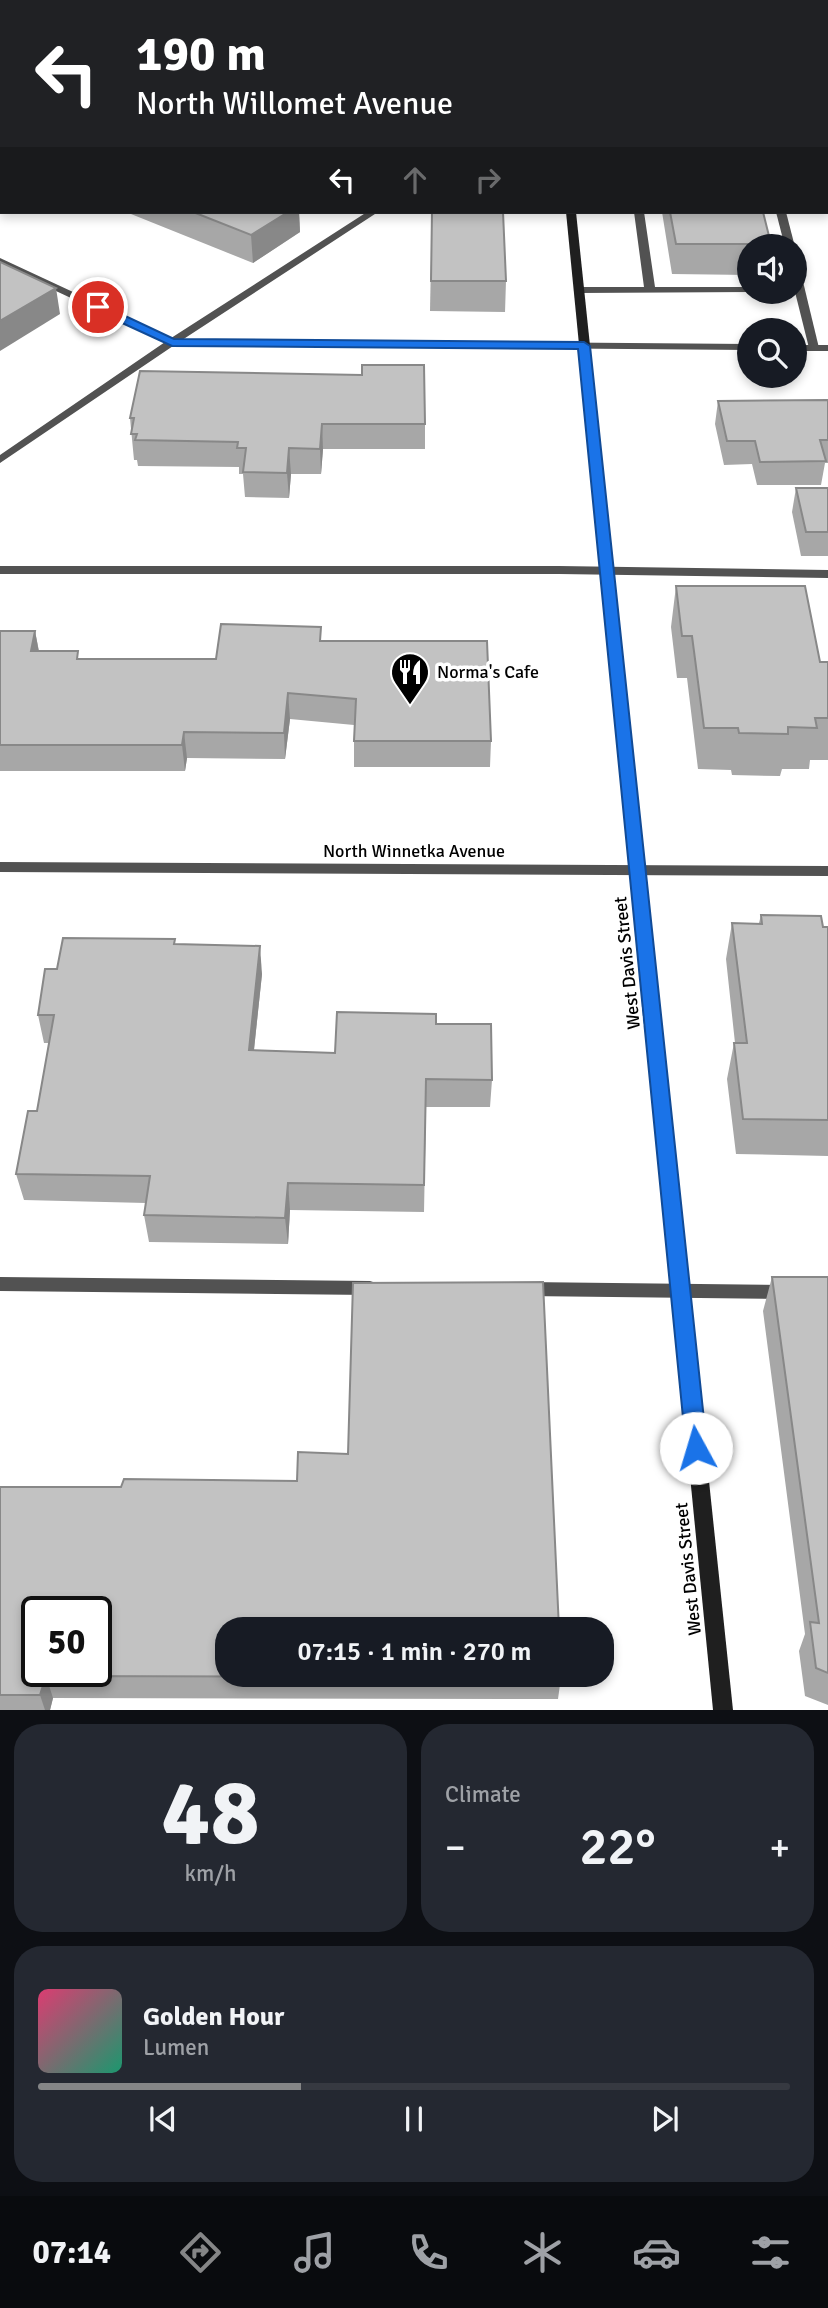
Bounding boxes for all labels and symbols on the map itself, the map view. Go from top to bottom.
pin [68,277,128,337]
restaurant icon: Norma's Cafe [389,651,431,706]
place label: Norma's Cafe [437,661,539,683]
street label: North Winnetka Avenue [323,840,505,862]
street label: West Davis Street [609,895,645,1031]
position arrow [659,1411,733,1485]
street label: West Davis Street [670,1501,706,1637]
speed limit sign: 50 [21,1596,112,1687]

